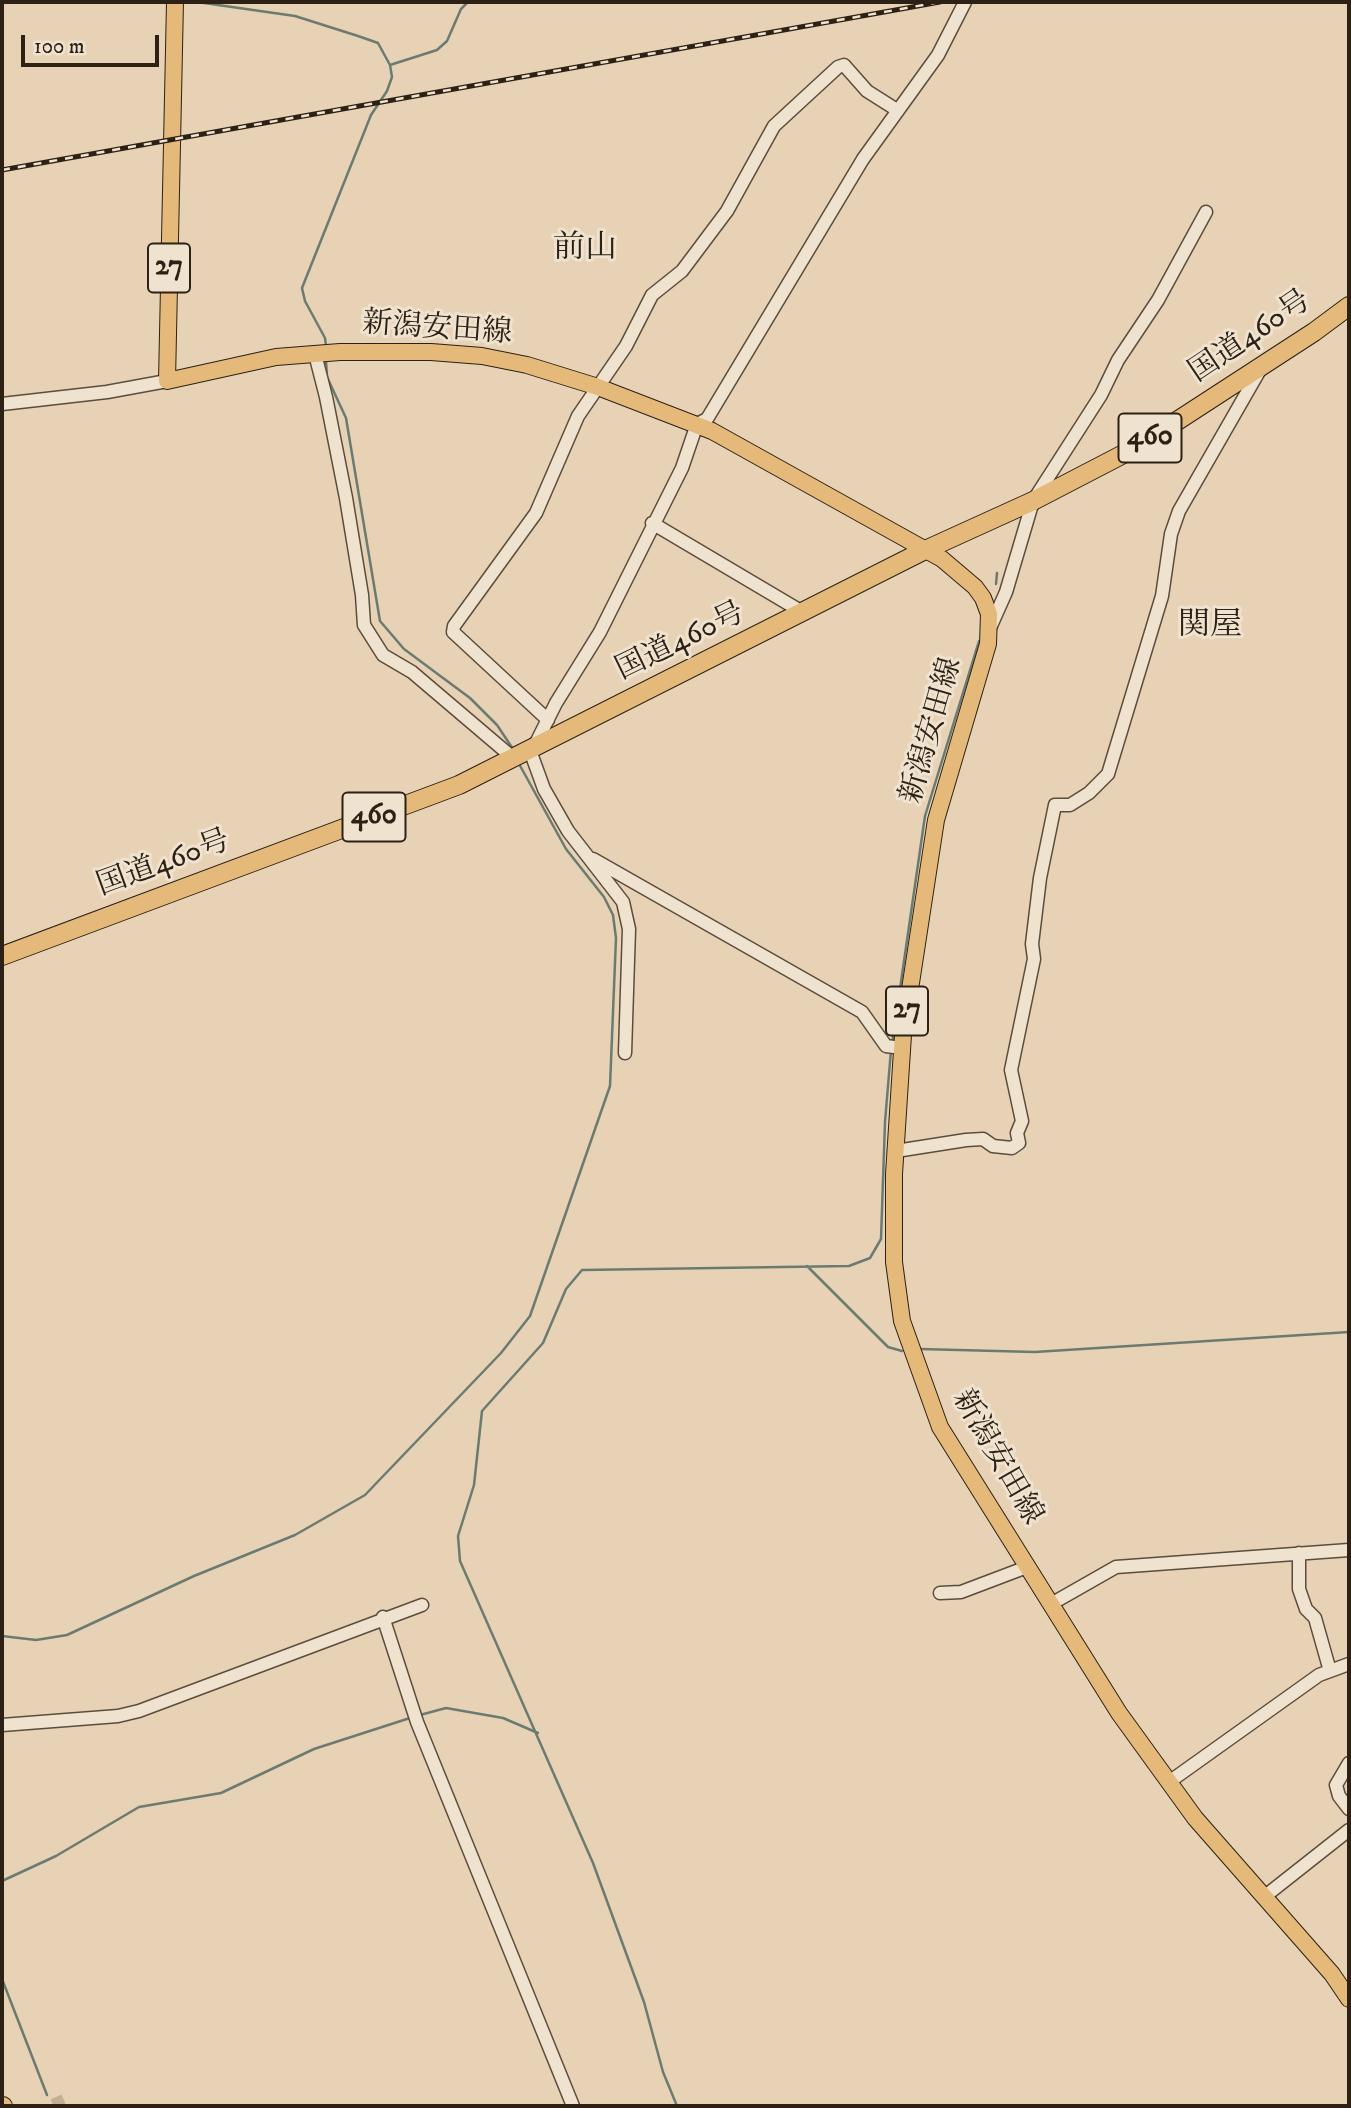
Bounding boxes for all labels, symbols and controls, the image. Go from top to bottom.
scale bar [24,21,163,65]
text: 100 m [34,34,85,60]
district label: 前山 [553,231,617,269]
road number: 27 [148,244,190,292]
street label: 国道460号 [1183,284,1319,392]
street label: 新潟安田線 [361,307,513,353]
road number: 460 [1118,414,1182,462]
street label: 国道460号 [611,596,751,690]
district label: 関屋 [1178,608,1242,646]
street label: 新潟安田線 [895,654,971,808]
road number: 460 [342,792,406,842]
street label: 国道460号 [93,824,235,906]
road number: 27 [886,986,928,1036]
street label: 新潟安田線 [943,1384,1049,1532]

